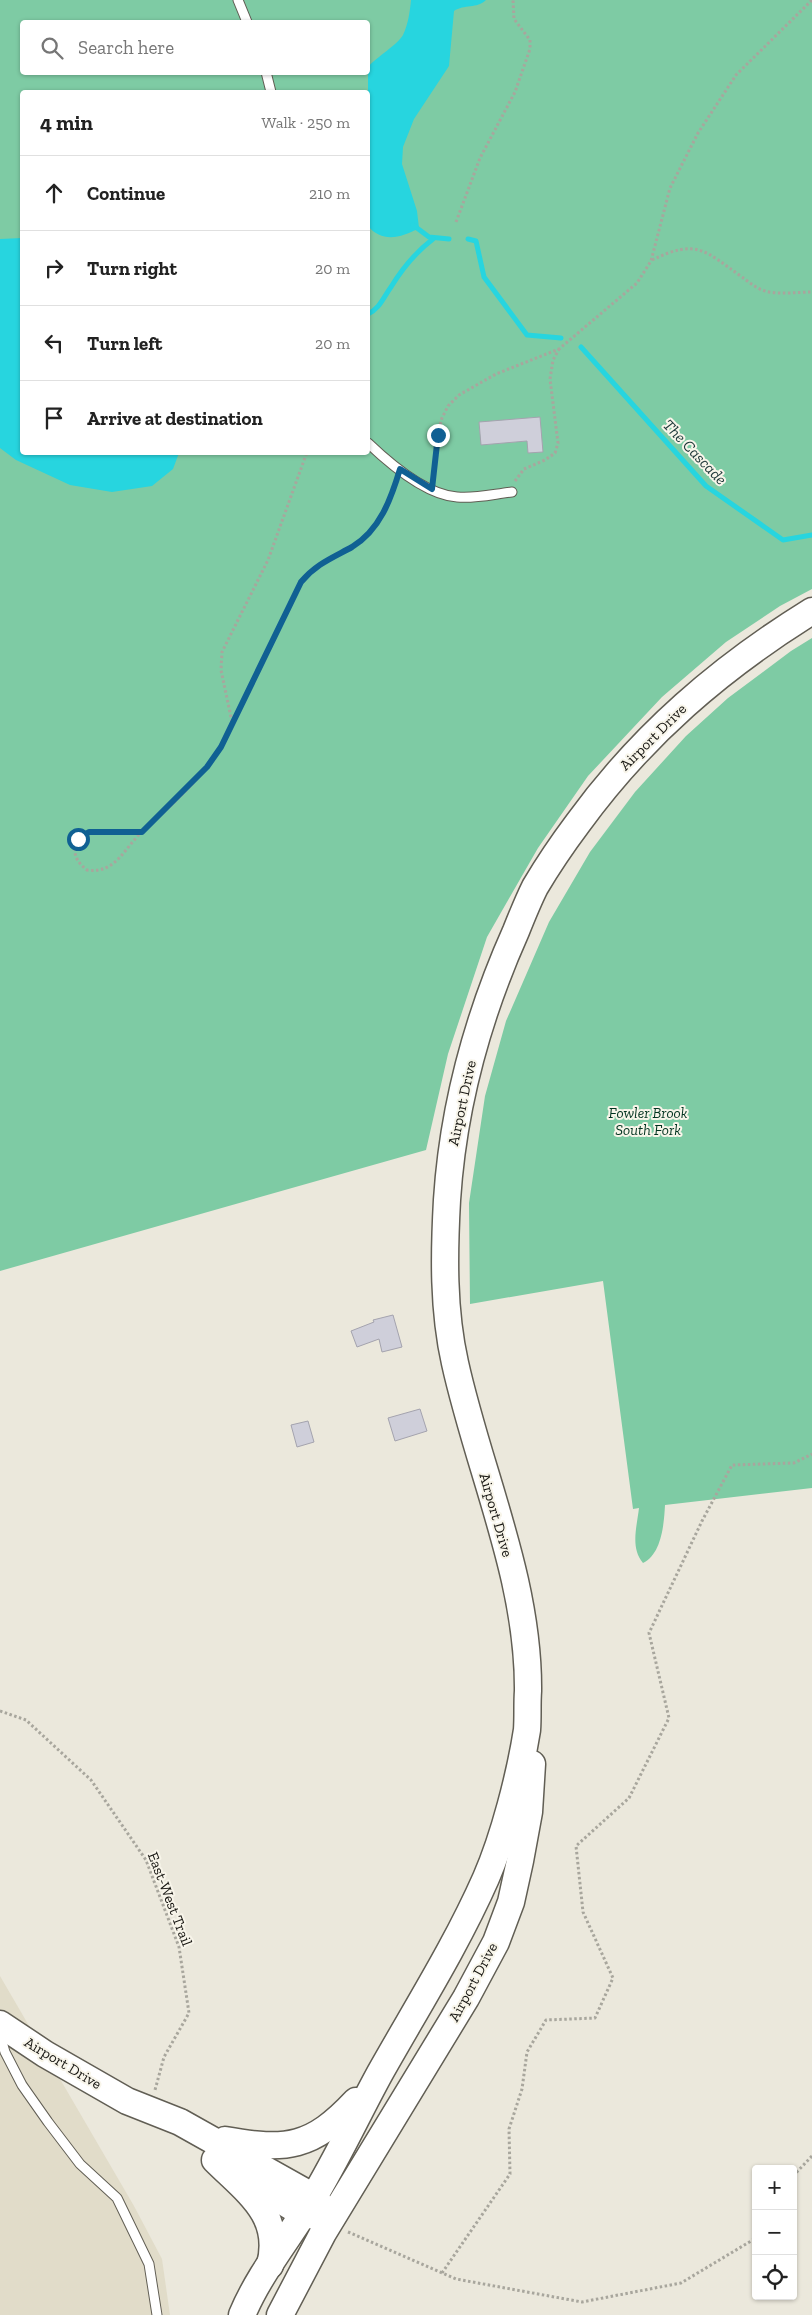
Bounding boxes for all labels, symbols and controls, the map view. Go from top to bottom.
search box [20,20,370,75]
icon: search [38,34,66,62]
text: Search here [78,36,174,59]
text: 4 min [40,110,93,135]
text: Walk · 250 m [262,113,350,132]
icon: ahead [40,179,68,207]
text: Continue [87,182,165,205]
text: 210 m [309,184,350,203]
icon: right [40,254,68,282]
text: Turn right [87,257,177,280]
text: 20 m [315,259,350,278]
icon: left [40,329,68,357]
text: Turn left [87,332,162,355]
text: 20 m [315,334,350,353]
icon: arrive [40,404,68,432]
text: Arrive at destination [87,407,263,430]
water label: The Cascade [659,415,731,489]
route end [427,424,450,447]
street label: Airport Drive [616,700,690,774]
route start [67,828,90,851]
street label: Airport Drive [444,1059,480,1147]
park label: Fowler Brook South Fork [609,1104,688,1139]
street label: Airport Drive [475,1471,517,1559]
street label: East-West Trail [144,1849,196,1949]
street label: Airport Drive [445,1939,501,2025]
street label: Airport Drive [21,2033,105,2093]
map controls [752,2165,797,2300]
button: + [752,2165,797,2210]
button: − [752,2210,797,2255]
button: locate [752,2255,797,2300]

